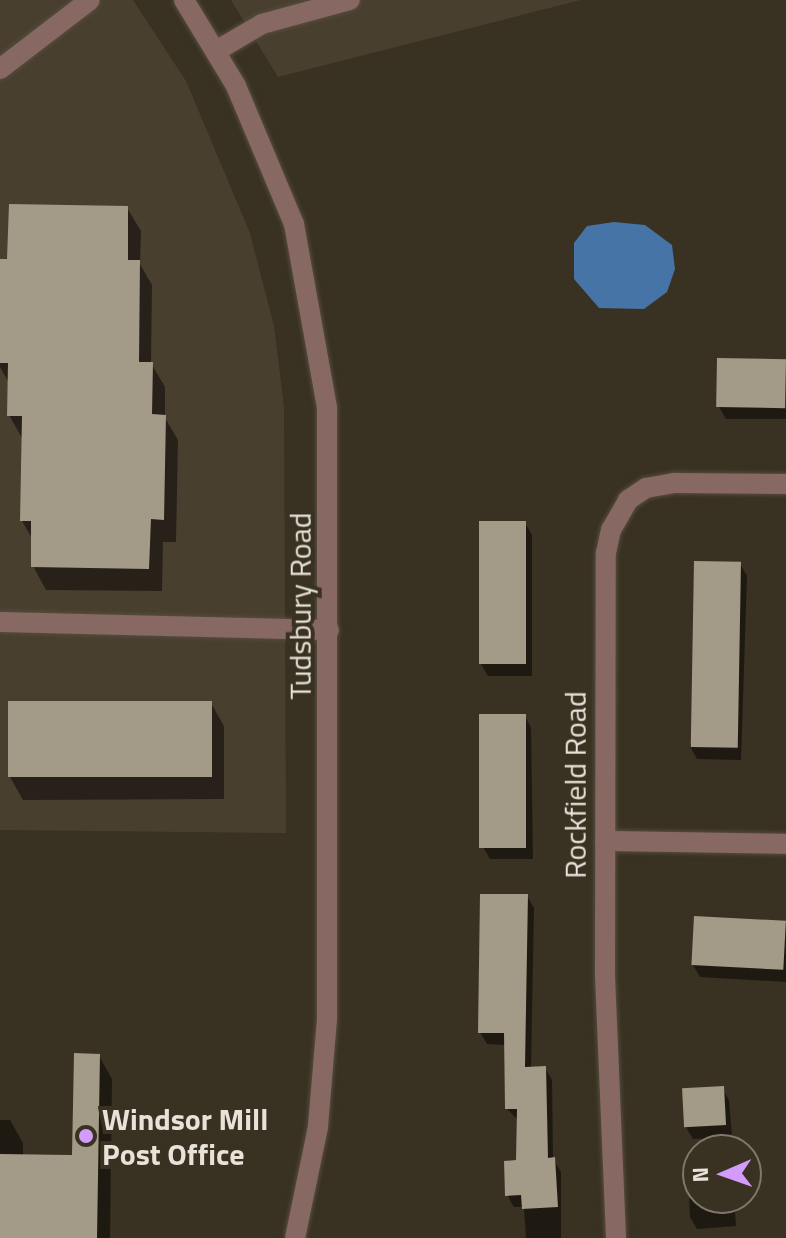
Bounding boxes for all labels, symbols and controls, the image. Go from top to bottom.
street label: Tudsbury Road [282,512,318,700]
street label: Rockfield Road [557,691,593,879]
place label: Windsor Mill Post Office [102,1101,268,1172]
marker: Windsor Mill Post Office [77,1127,95,1145]
north arrow [682,1134,762,1214]
text: N [683,1167,717,1183]

